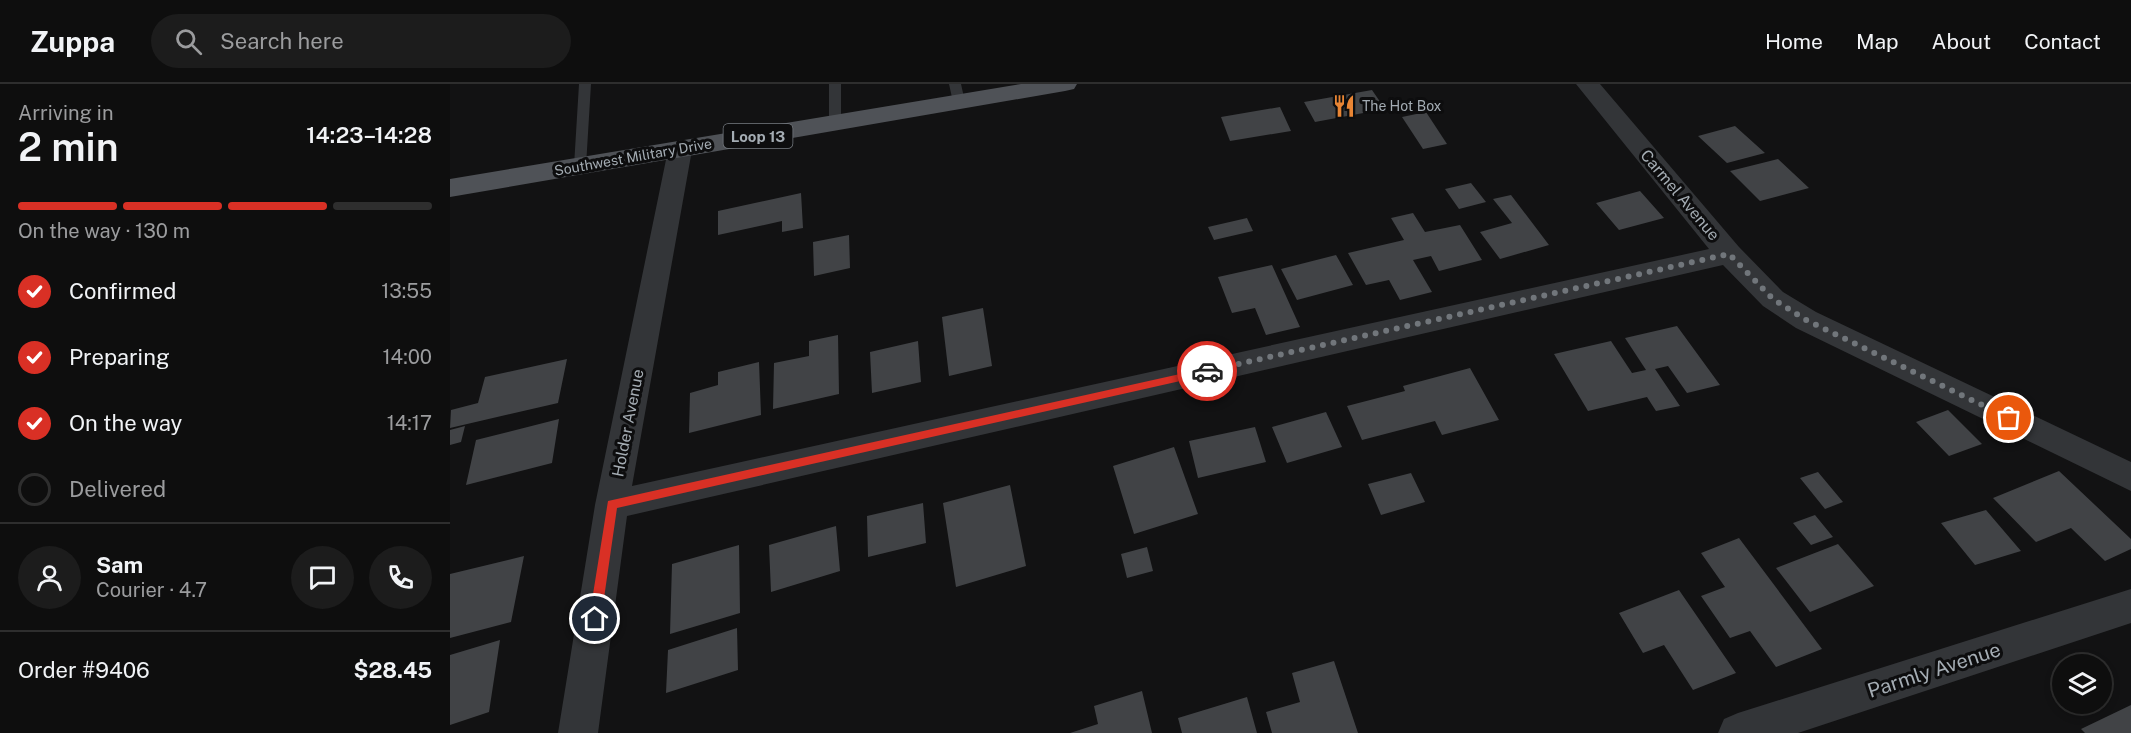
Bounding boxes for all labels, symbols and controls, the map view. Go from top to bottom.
search box [151,14,571,68]
text: Zuppa [30,25,115,58]
icon: search [172,25,205,58]
text: Search here [220,28,344,54]
text: Home [1765,29,1823,54]
text: Map [1856,29,1899,54]
text: About [1932,29,1991,54]
text: Contact [2024,29,2101,54]
restaurant icon: The Hot Box [1331,93,1357,119]
place label: The Hot Box [1362,98,1442,114]
text: Arriving in [18,101,113,125]
text: 14:23–14:28 [306,122,432,148]
text: 2 min [18,124,119,170]
road number: Loop 13 [724,124,792,148]
street label: Southwest Military Drive [553,135,713,179]
street label: Carmel Avenue [1637,146,1723,244]
text: On the way · 130 m [18,219,190,243]
icon: check [18,275,51,308]
text: Confirmed [69,278,176,304]
text: 13:55 [381,279,432,303]
icon: check [18,341,51,374]
courier [1177,341,1237,401]
text: Preparing [69,344,170,370]
text: 14:00 [382,345,432,369]
icon: car [1191,355,1224,388]
street label: Holder Avenue [608,368,648,478]
pin [1983,392,2034,443]
icon: bag [1992,401,2025,434]
icon: check [18,407,51,440]
text: On the way [69,410,182,436]
text: 14:17 [387,411,432,435]
text: Delivered [69,476,166,502]
button: person [18,546,81,609]
button: chat [291,546,354,609]
button: phone [369,546,432,609]
text: Sam [96,552,143,578]
text: Courier · 4.7 [96,578,207,602]
pin [569,593,620,644]
icon: home [578,602,611,635]
street label: Parmly Avenue [1864,637,2004,703]
map controls [2052,654,2112,714]
button: layers [2052,654,2112,714]
text: Order #9406 [18,657,150,683]
text: $28.45 [353,657,432,683]

